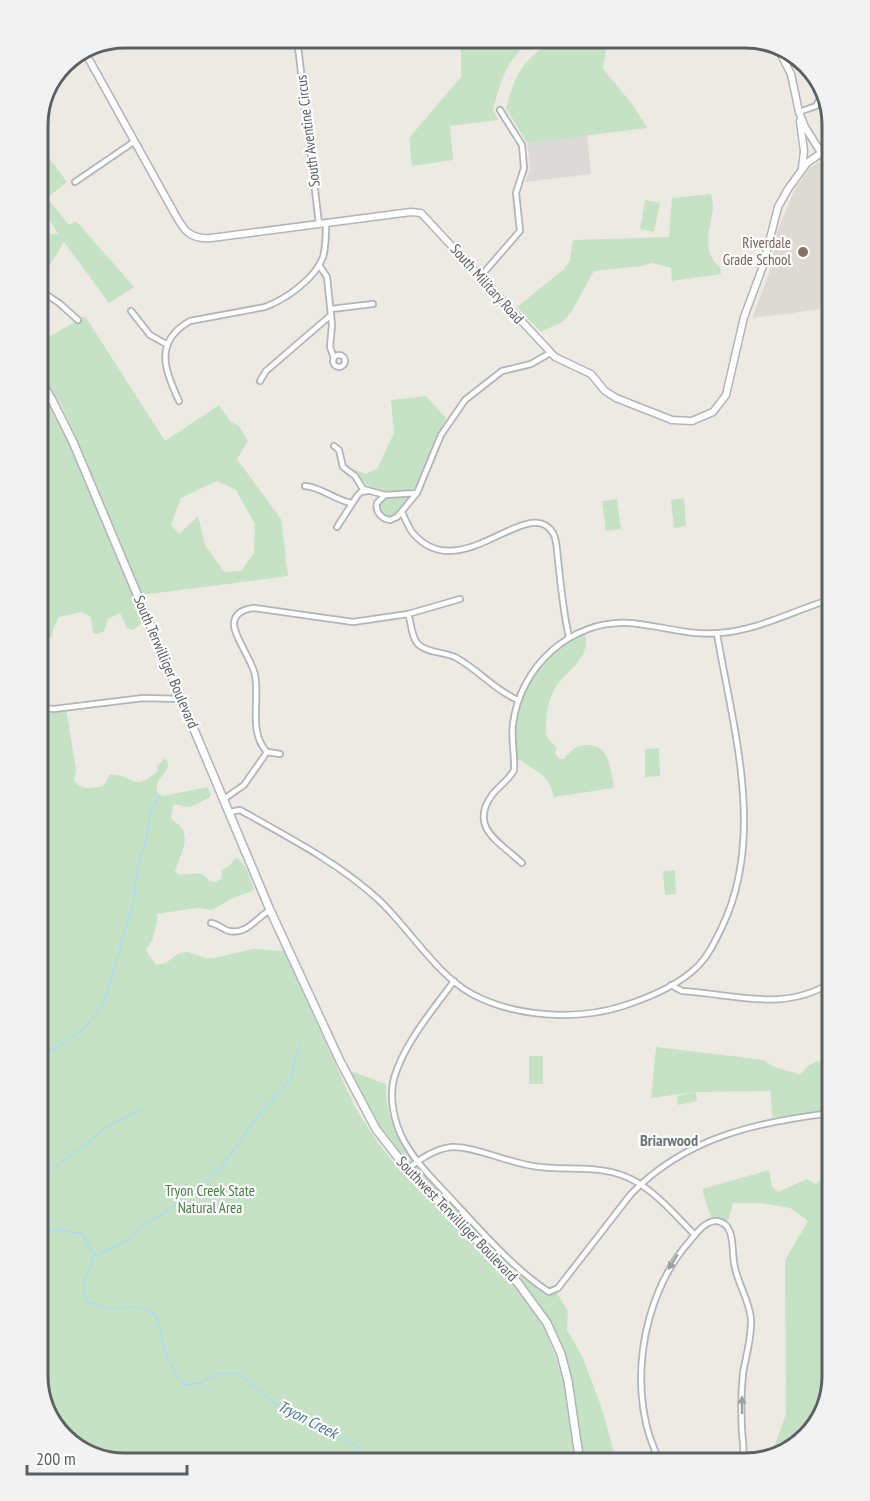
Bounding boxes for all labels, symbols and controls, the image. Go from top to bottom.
street label: South Aventine Circus [291,74,324,188]
place label: Riverdale Grade School [723,233,791,269]
street label: South Military Road [446,240,528,328]
marker: Riverdale Grade School [796,245,810,259]
street label: South Terwilliger Boulevard [130,592,203,731]
district label: Briarwood [640,1130,698,1150]
street label: Southwest Terwilliger Boulevard [393,1152,522,1285]
park label: Tryon Creek State Natural Area [165,1181,255,1217]
one-way arrow [667,1254,678,1271]
water label: Tryon Creek [275,1395,343,1443]
one-way arrow [737,1396,747,1415]
scale bar [27,1438,188,1476]
text: 200 m [36,1447,76,1470]

